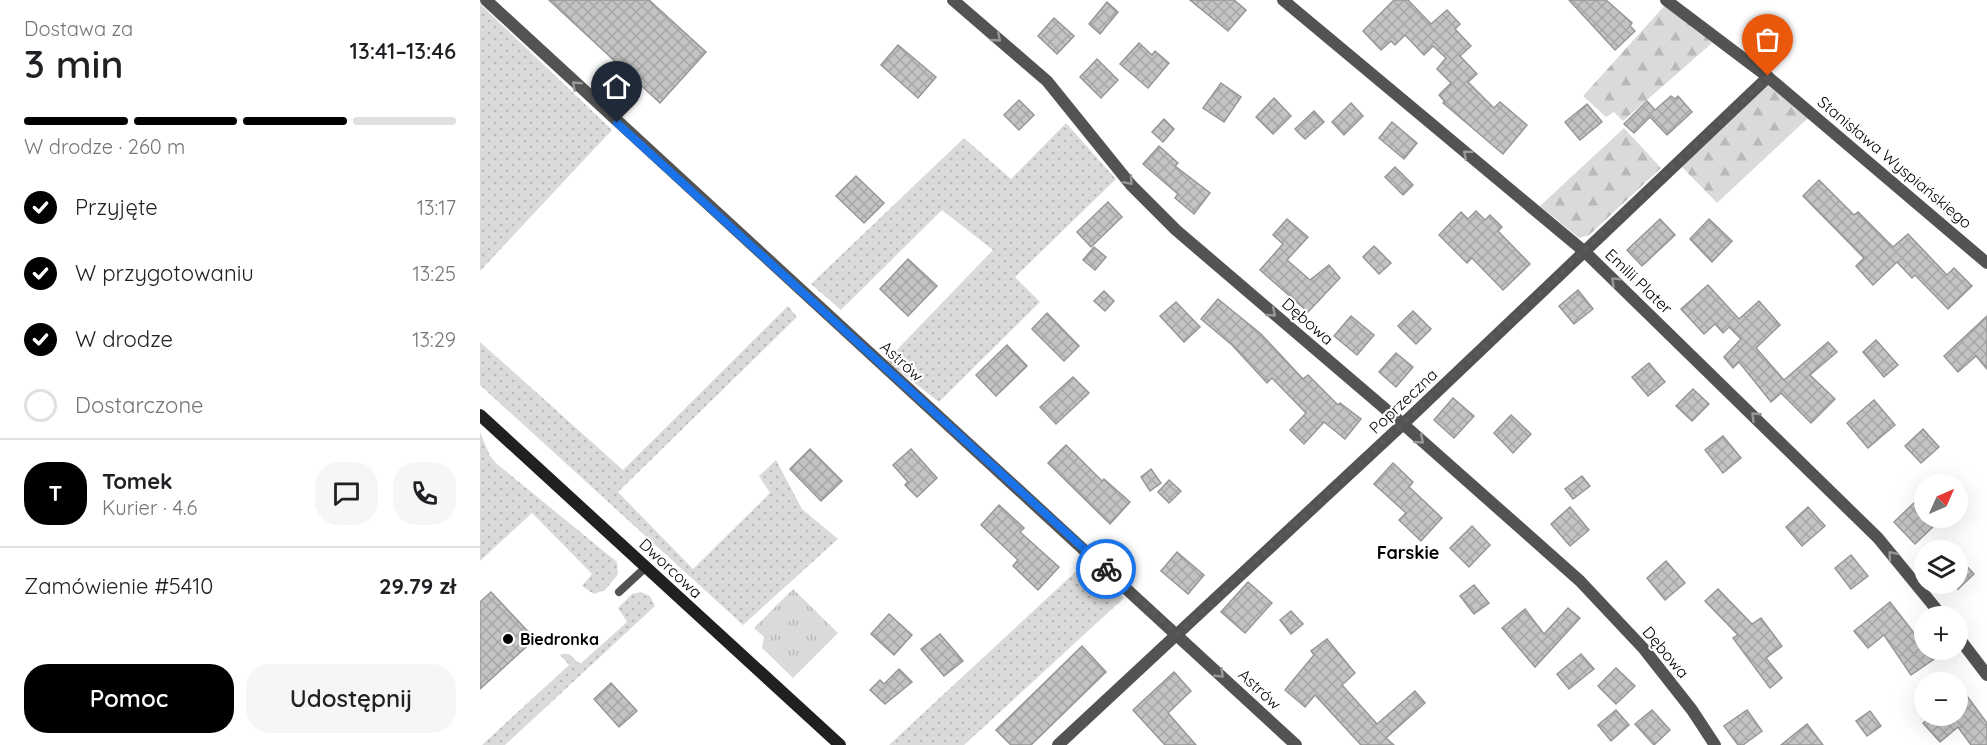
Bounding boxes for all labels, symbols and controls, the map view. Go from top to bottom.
pin [1742,14,1793,76]
text: Dostawa za [24,16,133,41]
icon: bag [1751,23,1784,56]
one-way arrow [990,31,1001,42]
text: 13:41–13:46 [350,37,456,65]
text: 3 min [24,39,123,88]
pin [591,61,642,123]
icon: home [600,70,633,103]
one-way arrow [573,81,583,92]
street label: Stanisława Wyspiańskiego [1814,92,1976,232]
text: W drodze · 260 m [24,134,185,159]
one-way arrow [1463,150,1474,161]
one-way arrow [1122,174,1133,185]
icon: check [24,191,57,224]
text: Przyjęte [75,193,158,221]
text: 13:17 [417,195,456,220]
street label: Emilii Plater [1601,244,1677,318]
icon: check [24,257,57,290]
text: W przygotowaniu [75,259,254,287]
text: 13:25 [412,261,456,286]
one-way arrow [1611,277,1622,288]
street label: Dębowa [1278,293,1338,349]
one-way arrow [1265,306,1276,317]
icon: check [24,323,57,356]
text: W drodze [75,325,173,353]
text: 13:29 [412,327,456,352]
street label: Astrów [876,336,928,386]
street label: Poprzeczna [1365,364,1441,438]
text: Dostarczone [75,391,204,419]
one-way arrow [1751,413,1762,424]
one-way arrow [1413,433,1424,444]
button: chat [315,462,378,525]
button: phone [393,462,456,525]
text: Tomek [102,467,173,495]
north arrow [1914,474,1968,528]
map controls [1914,474,1968,726]
text: T [49,479,62,507]
text: Kurier · 4.6 [102,495,197,520]
street label: Dworcowa [635,534,707,602]
courier [1076,539,1136,599]
button: layers [1914,540,1968,594]
district label: Farskie [1377,541,1439,564]
one-way arrow [1889,551,1900,562]
icon: bike [1090,553,1123,586]
text: Zamówienie #5410 [24,572,213,600]
text: 29.79 zł [379,572,456,600]
button: + [1914,606,1968,660]
street label: Dębowa [1638,622,1694,682]
place label: Biedronka [520,629,599,649]
marker: Biedronka [501,632,515,646]
button: Pomoc [24,664,234,733]
button: Udostępnij [246,664,456,733]
street label: Astrów [1234,664,1286,714]
one-way arrow [1214,667,1224,678]
button: − [1914,672,1968,726]

